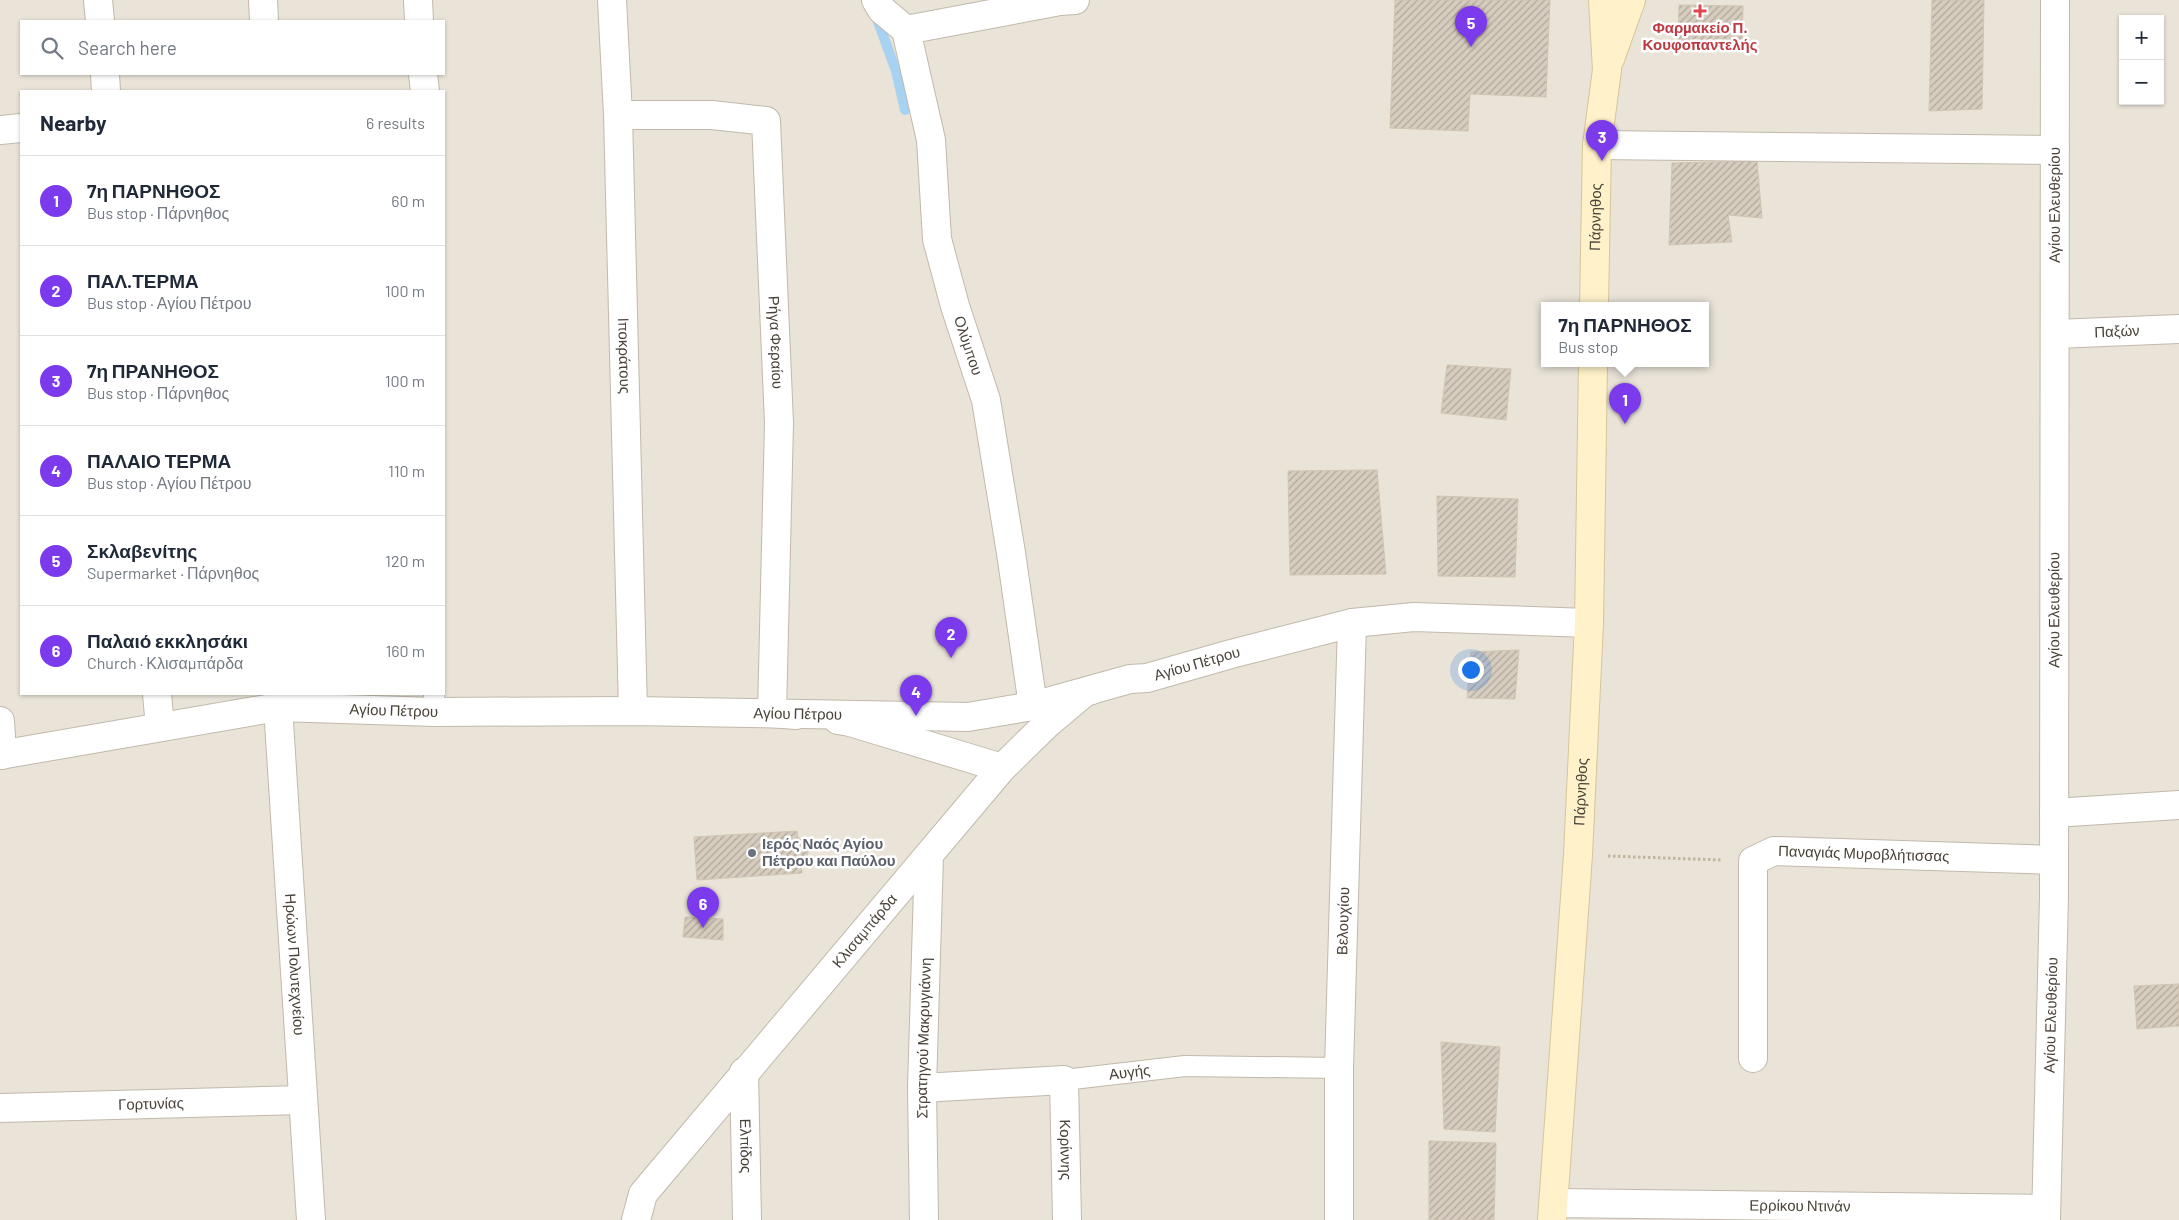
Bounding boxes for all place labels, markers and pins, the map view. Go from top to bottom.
marker: Φαρμακείο Π. Κουφοπαντελής [1694,5,1706,17]
pin: 5 [1455,6,1487,47]
place label: Φαρμακείο Π. Κουφοπαντελής [1643,18,1758,53]
pin: 3 [1586,120,1618,161]
pin: 1 [1609,383,1641,424]
pin: 2 [935,617,967,658]
pin: 4 [900,675,932,716]
place label: Ιερός Ναός Αγίου Πέτρου και Παύλου [762,834,896,869]
marker: Ιερός Ναός Αγίου Πέτρου και Παύλου [746,847,758,859]
pin: 6 [687,887,719,928]

